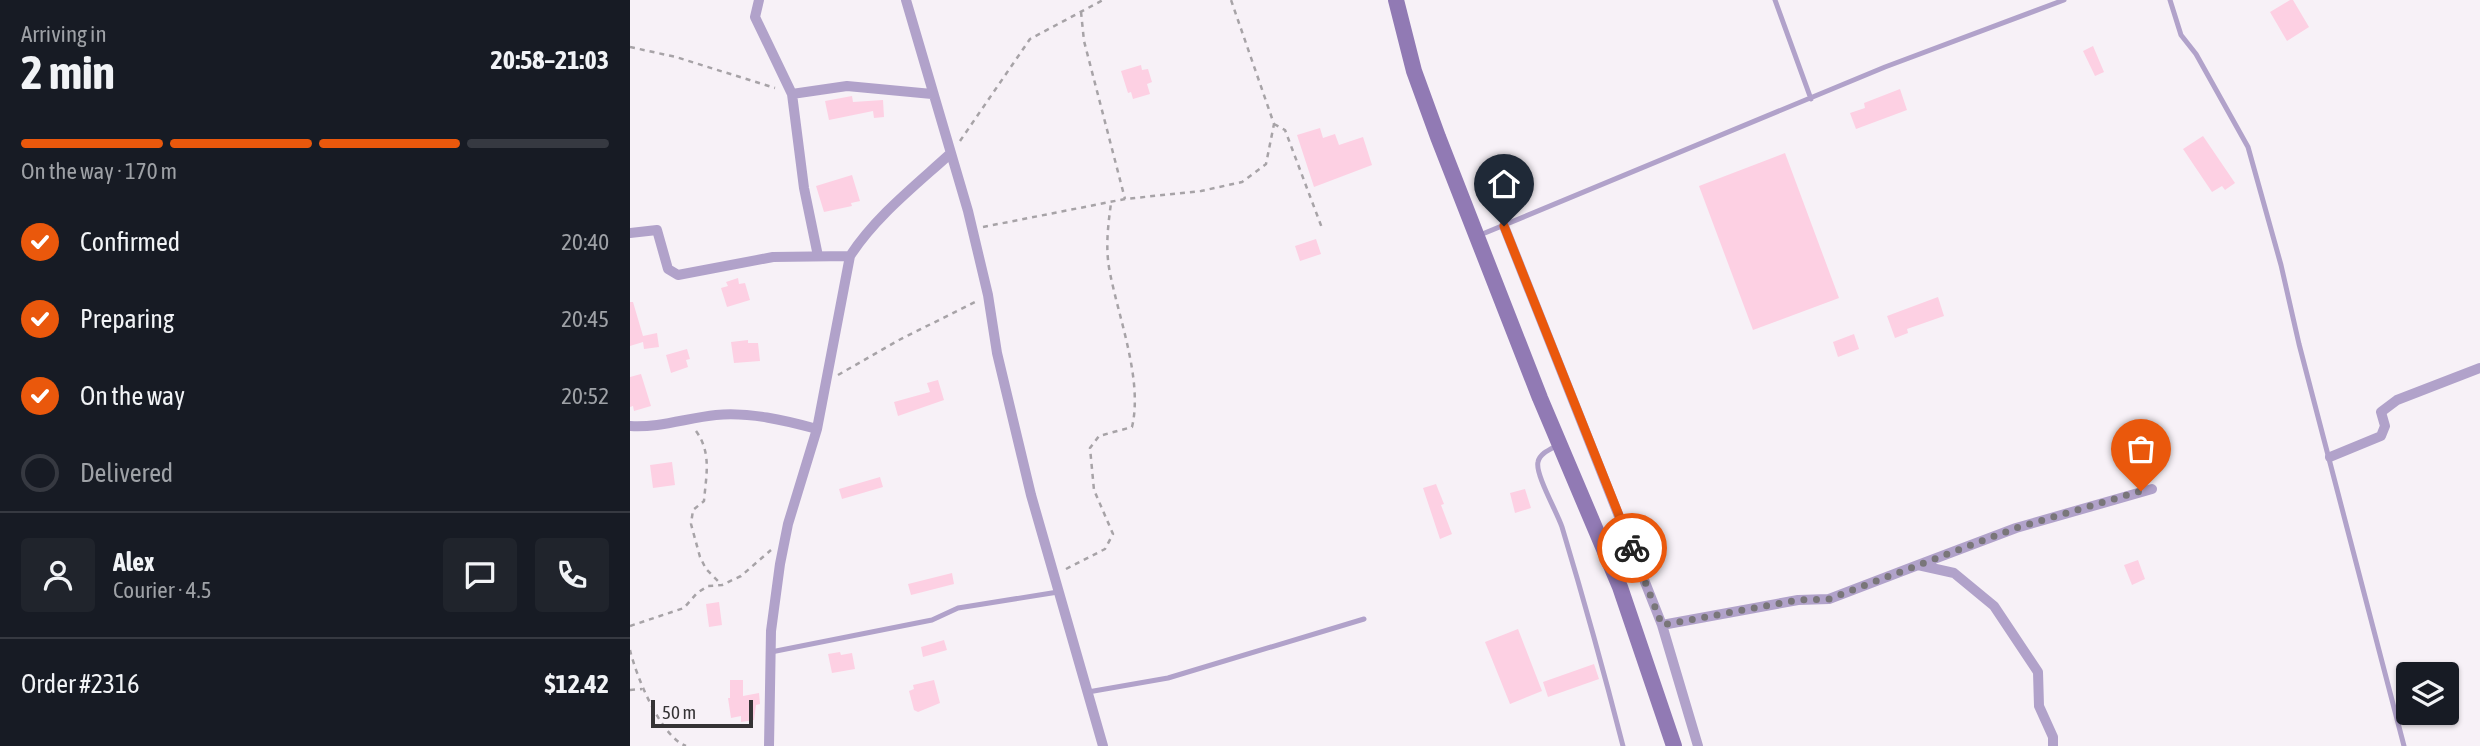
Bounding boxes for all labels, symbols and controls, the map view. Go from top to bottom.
text: Arriving in [21,21,107,47]
text: 20:58–21:03 [491,45,609,75]
text: 2 min [21,46,115,99]
pin [1474,154,1534,226]
text: On the way · 170 m [21,158,177,184]
icon: home [1485,165,1523,203]
icon: check [21,223,59,261]
text: Confirmed [80,227,180,257]
text: 20:40 [561,229,609,255]
icon: check [21,300,59,338]
text: Preparing [80,304,174,334]
text: 20:45 [561,306,609,332]
icon: check [21,377,59,415]
text: On the way [80,381,185,411]
text: 20:52 [561,383,609,409]
pin [2111,419,2171,491]
icon: bag [2122,430,2160,468]
text: Delivered [80,458,173,488]
courier [1597,513,1667,583]
icon: bike [1613,529,1651,567]
button: person [21,538,95,612]
button: chat [443,538,517,612]
button: phone [535,538,609,612]
text: Alex [113,547,154,577]
text: Courier · 4.5 [113,577,212,603]
map controls [2396,662,2459,725]
button: layers [2396,662,2459,725]
text: Order #2316 [21,669,140,699]
text: $12.42 [545,669,609,699]
scale bar [651,697,752,729]
text: 50 m [662,701,696,723]

